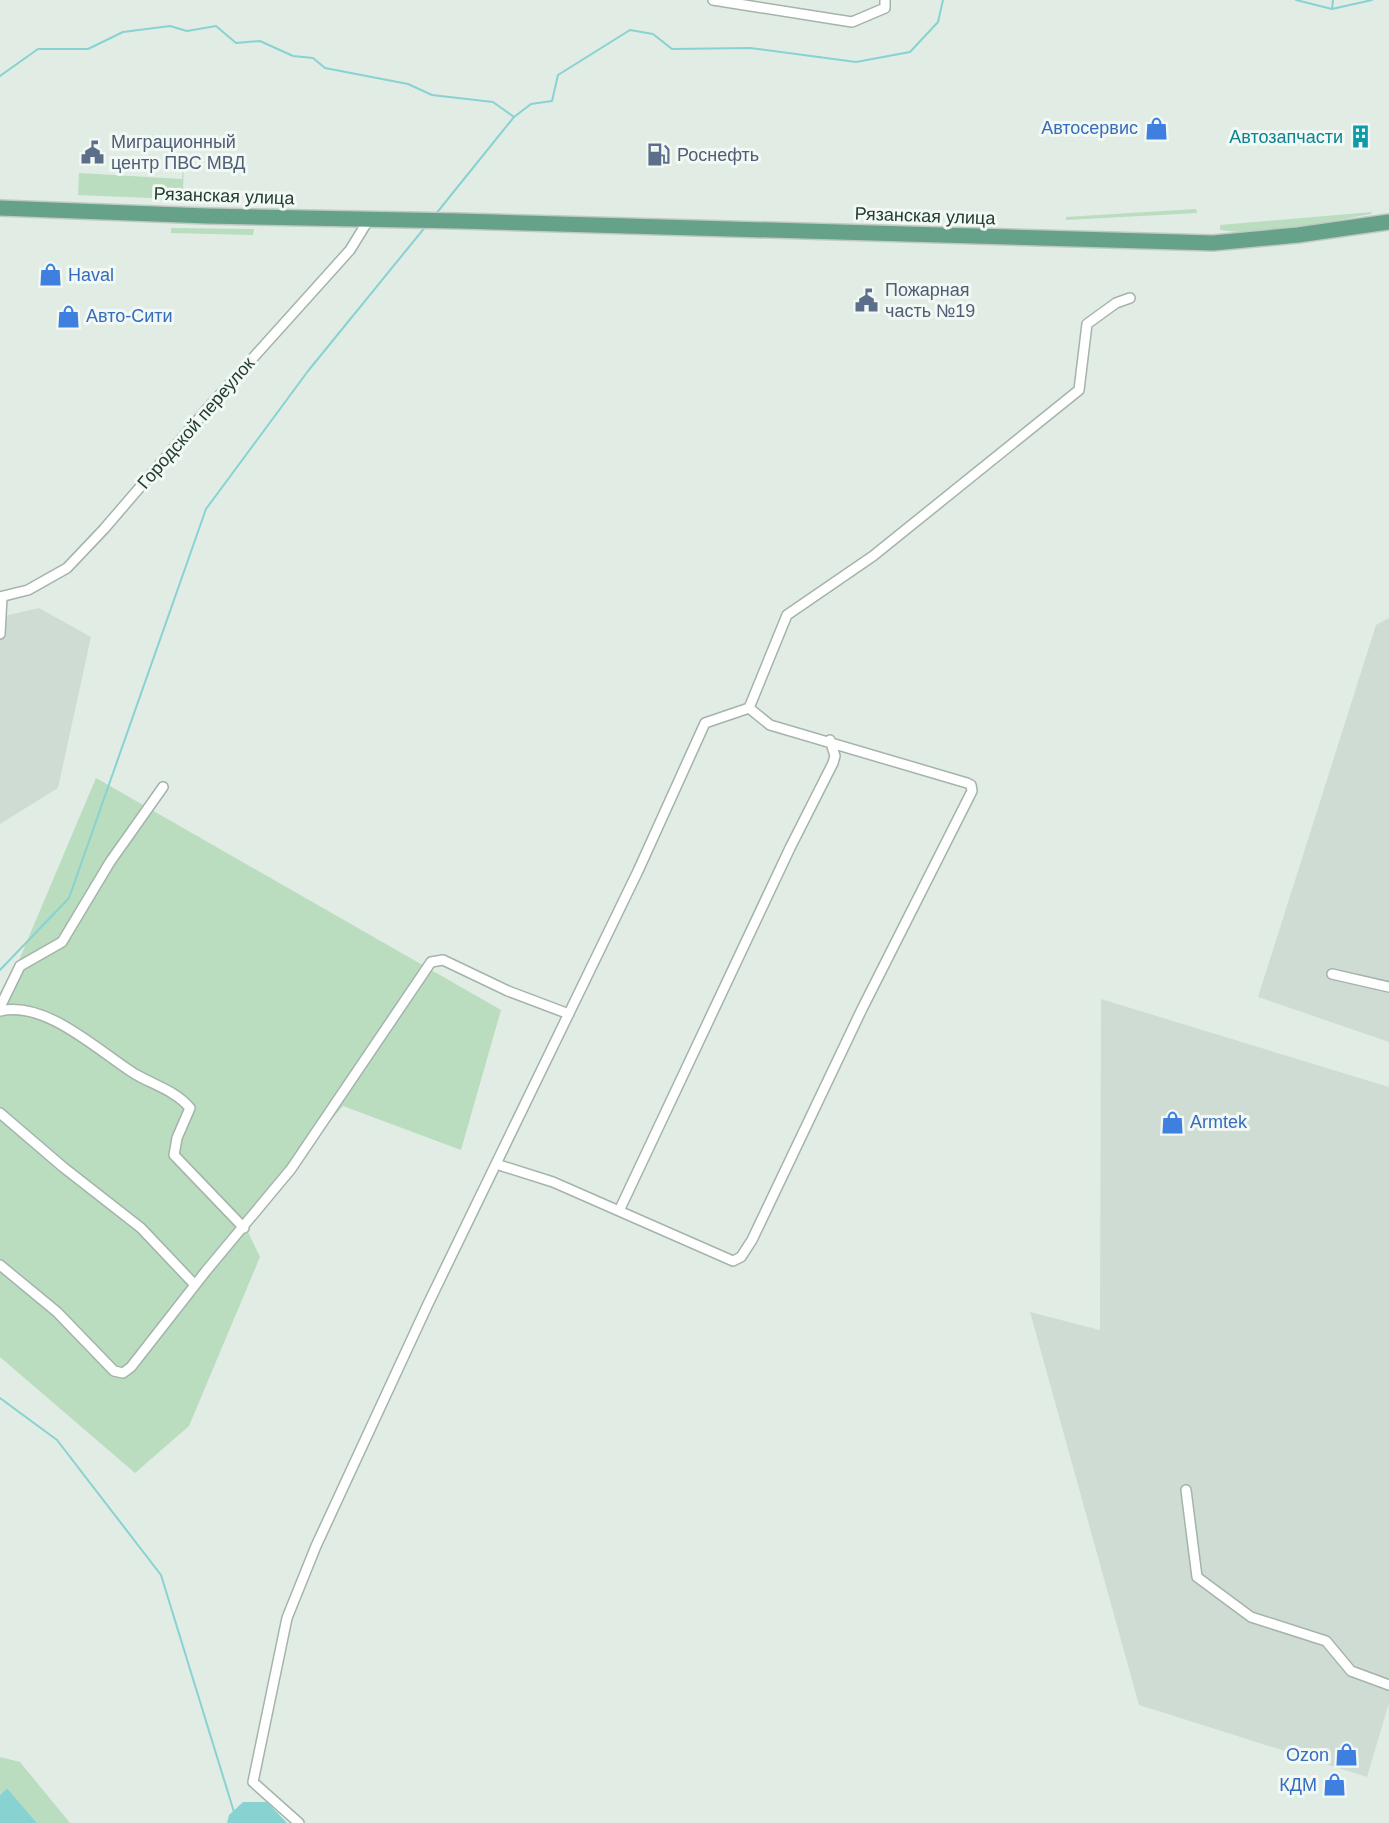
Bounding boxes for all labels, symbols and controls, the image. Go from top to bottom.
shop icon: Автосервис [1143,115,1169,141]
place label: Автосервис [1041,118,1138,138]
building icon: Автозапчасти [1348,124,1374,150]
place label: Автозапчасти [1229,127,1343,147]
place label: Миграционный центр ПВС МВД [111,132,245,173]
public building icon: Миграционный центр ПВС МВД [80,139,106,165]
fuel station icon: Роснефть [646,142,672,168]
place label: Роснефть [677,145,759,165]
street label: Рязанская улица [153,184,296,208]
street label: Рязанская улица [854,204,997,228]
shop icon: Haval [37,262,63,288]
place label: Haval [68,265,114,285]
place label: Пожарная часть №19 [885,280,975,321]
public building icon: Пожарная часть №19 [854,287,880,313]
shop icon: Авто-Сити [55,303,81,329]
place label: Авто-Сити [86,306,173,326]
street label: Городской переулок [133,353,259,493]
shop icon: Armtek [1159,1109,1185,1135]
place label: Armtek [1190,1112,1248,1132]
shop icon: Ozon [1334,1742,1360,1768]
place label: Ozon [1286,1745,1329,1765]
shop icon: КДМ [1322,1772,1348,1798]
place label: КДМ [1279,1775,1317,1795]

